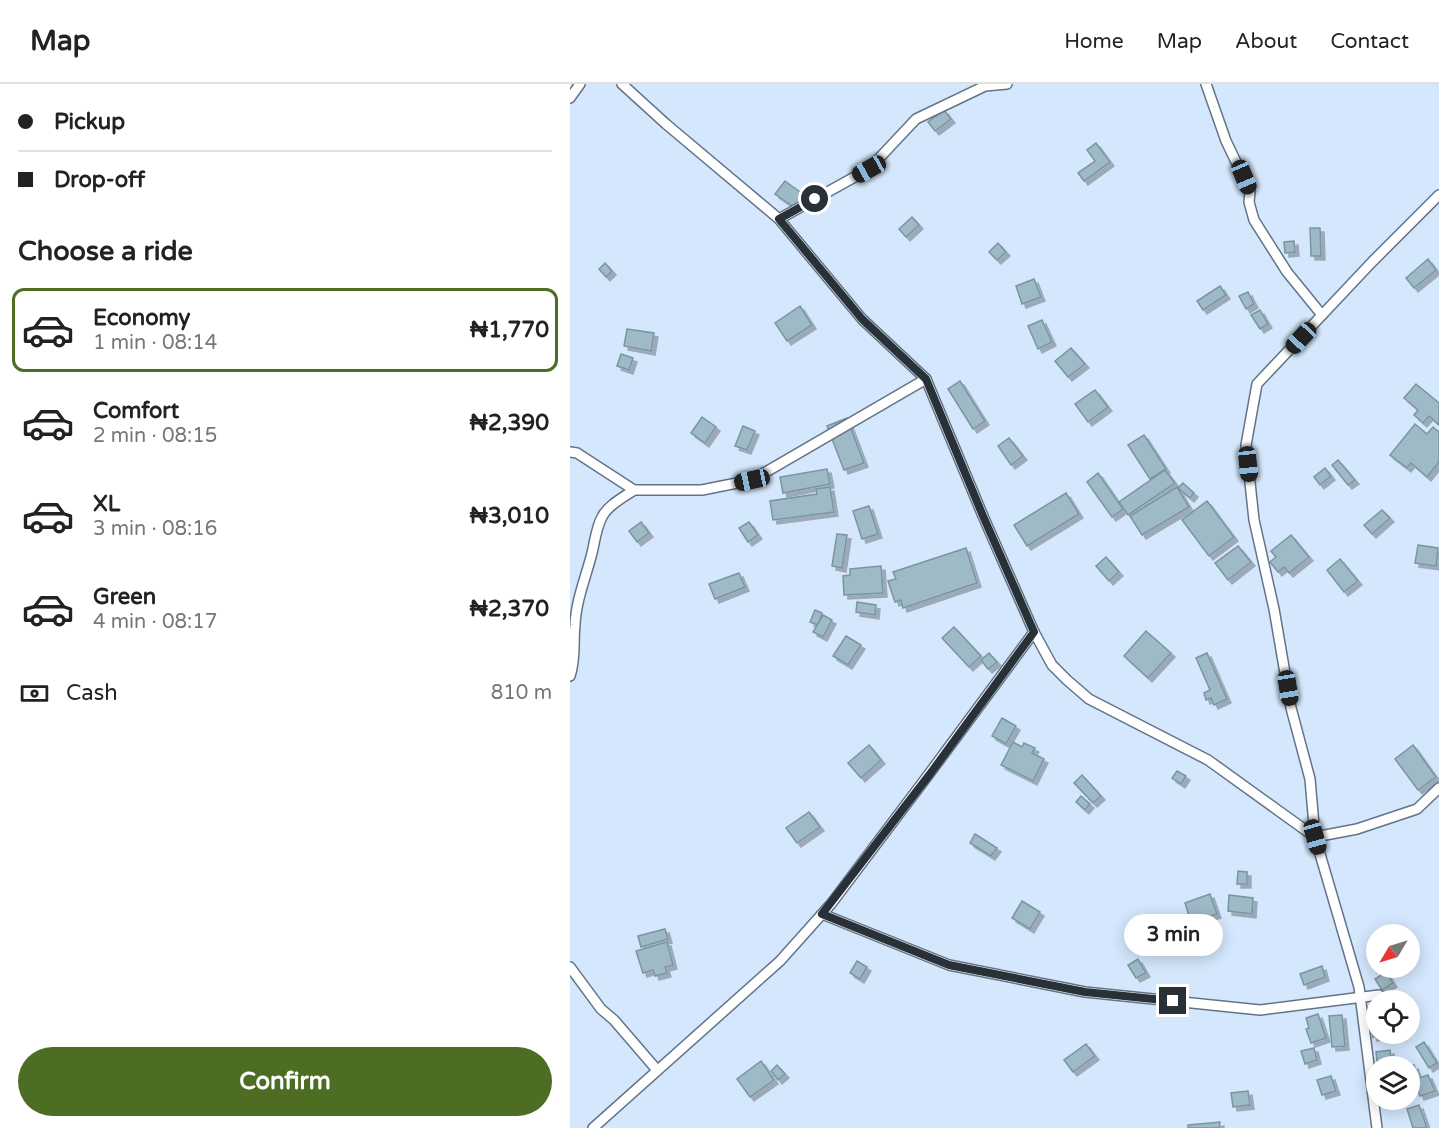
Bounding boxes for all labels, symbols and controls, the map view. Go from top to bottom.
text: Map [30,24,90,58]
text: Home [1064,29,1124,54]
text: Map [1157,29,1202,54]
text: About [1235,29,1297,54]
text: Contact [1330,29,1409,54]
text: Pickup [54,109,125,135]
car [849,152,889,186]
car [1229,157,1259,197]
text: Drop-off [54,167,145,193]
route start [801,185,828,212]
text: Choose a ride [18,235,193,268]
icon: car [21,303,75,357]
text: Economy [93,305,190,331]
text: ₦1,770 [470,317,549,343]
car [1282,319,1320,357]
text: 1 min · 08:14 [93,331,217,355]
icon: car [21,396,75,450]
text: Comfort [93,398,179,424]
text: ₦2,390 [470,410,549,436]
text: 2 min · 08:15 [93,424,217,448]
car [1237,445,1259,483]
car [733,467,771,493]
icon: car [21,489,75,543]
text: XL [93,491,120,517]
text: ₦3,010 [470,503,549,529]
text: 3 min · 08:16 [93,517,217,541]
icon: car [21,582,75,636]
text: Green [93,584,156,610]
text: ₦2,370 [470,596,549,622]
text: 4 min · 08:17 [93,610,217,634]
car [1276,669,1300,707]
icon: cash [18,677,51,710]
text: Cash [66,680,118,706]
text: 810 m [491,681,552,705]
car [1301,817,1329,857]
callout: 3 min [1124,914,1222,956]
text: 3 min [1147,923,1200,947]
north arrow [1366,924,1420,978]
map controls [1366,924,1420,1110]
route end [1159,987,1186,1014]
button: locate [1366,990,1420,1044]
button: Confirm [18,1047,552,1116]
button: layers [1366,1056,1420,1110]

